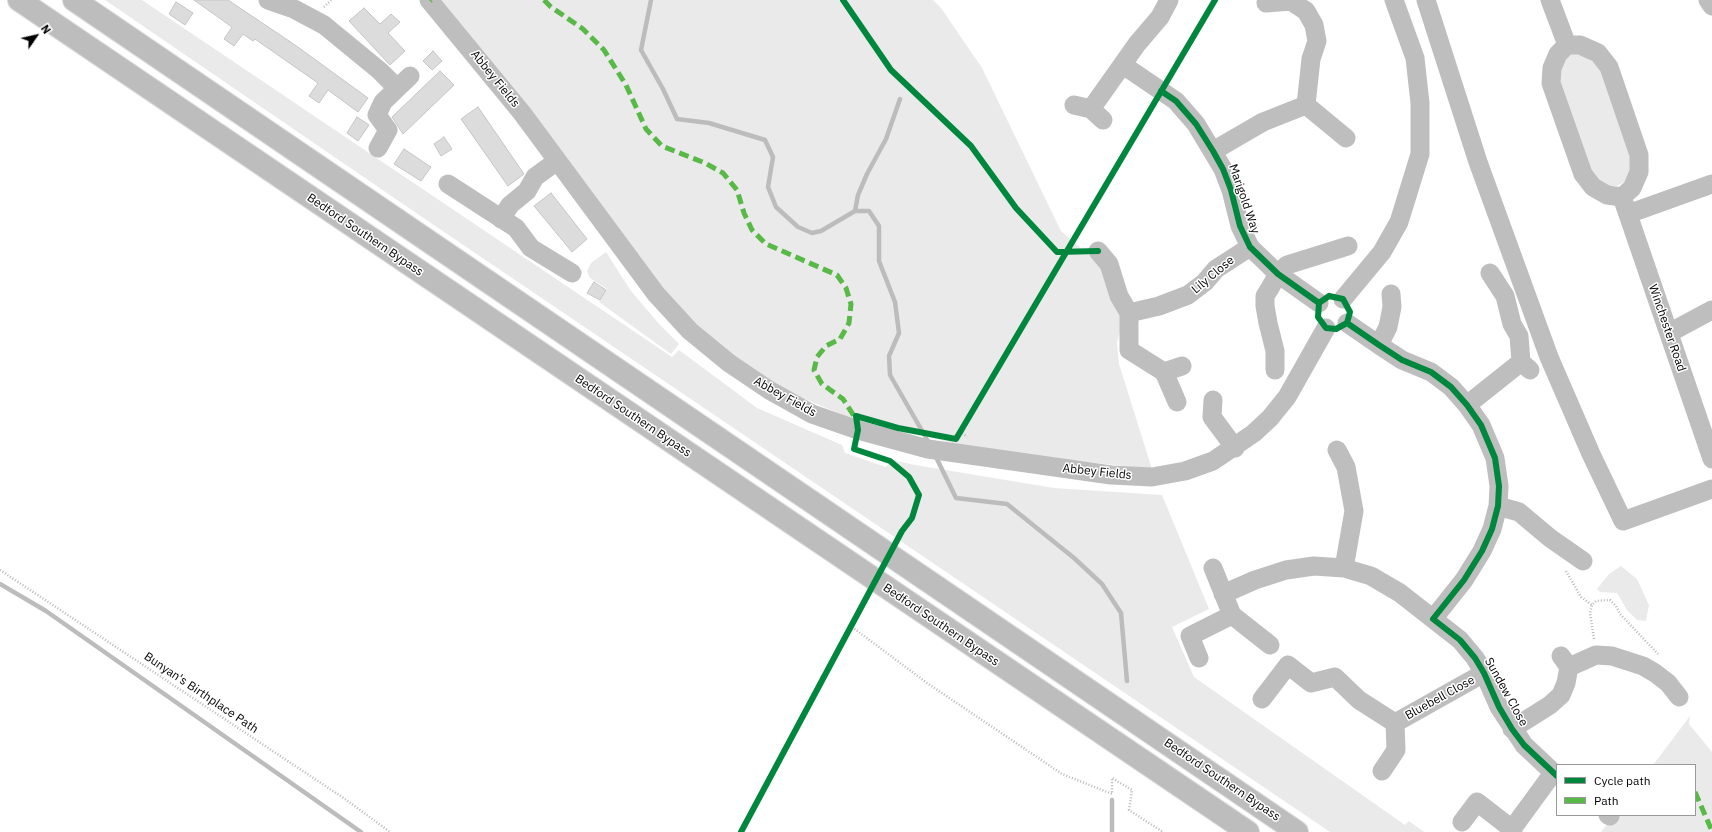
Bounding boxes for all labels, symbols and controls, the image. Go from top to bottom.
north arrow [16,16,56,56]
text: N [38,22,54,37]
street label: Abbey Fields [468,48,522,110]
street label: Marigold Way [1225,162,1263,236]
street label: Bedford Southern Bypass [304,191,426,279]
street label: Lily Close [1189,253,1237,297]
street label: Winchester Road [1645,283,1689,373]
street label: Bedford Southern Bypass [572,372,694,460]
street label: Abbey Fields [751,374,819,420]
street label: Abbey Fields [1062,461,1132,483]
street label: Bedford Southern Bypass [880,581,1002,669]
street label: Bunyan's Birthplace Path [141,649,261,737]
street label: Sundew Close [1481,655,1531,729]
street label: Bluebell Close [1403,673,1477,723]
street label: Bedford Southern Bypass [1161,736,1283,824]
legend [1556,764,1696,816]
text: Cycle path [1594,773,1651,788]
text: Path [1594,793,1619,808]

